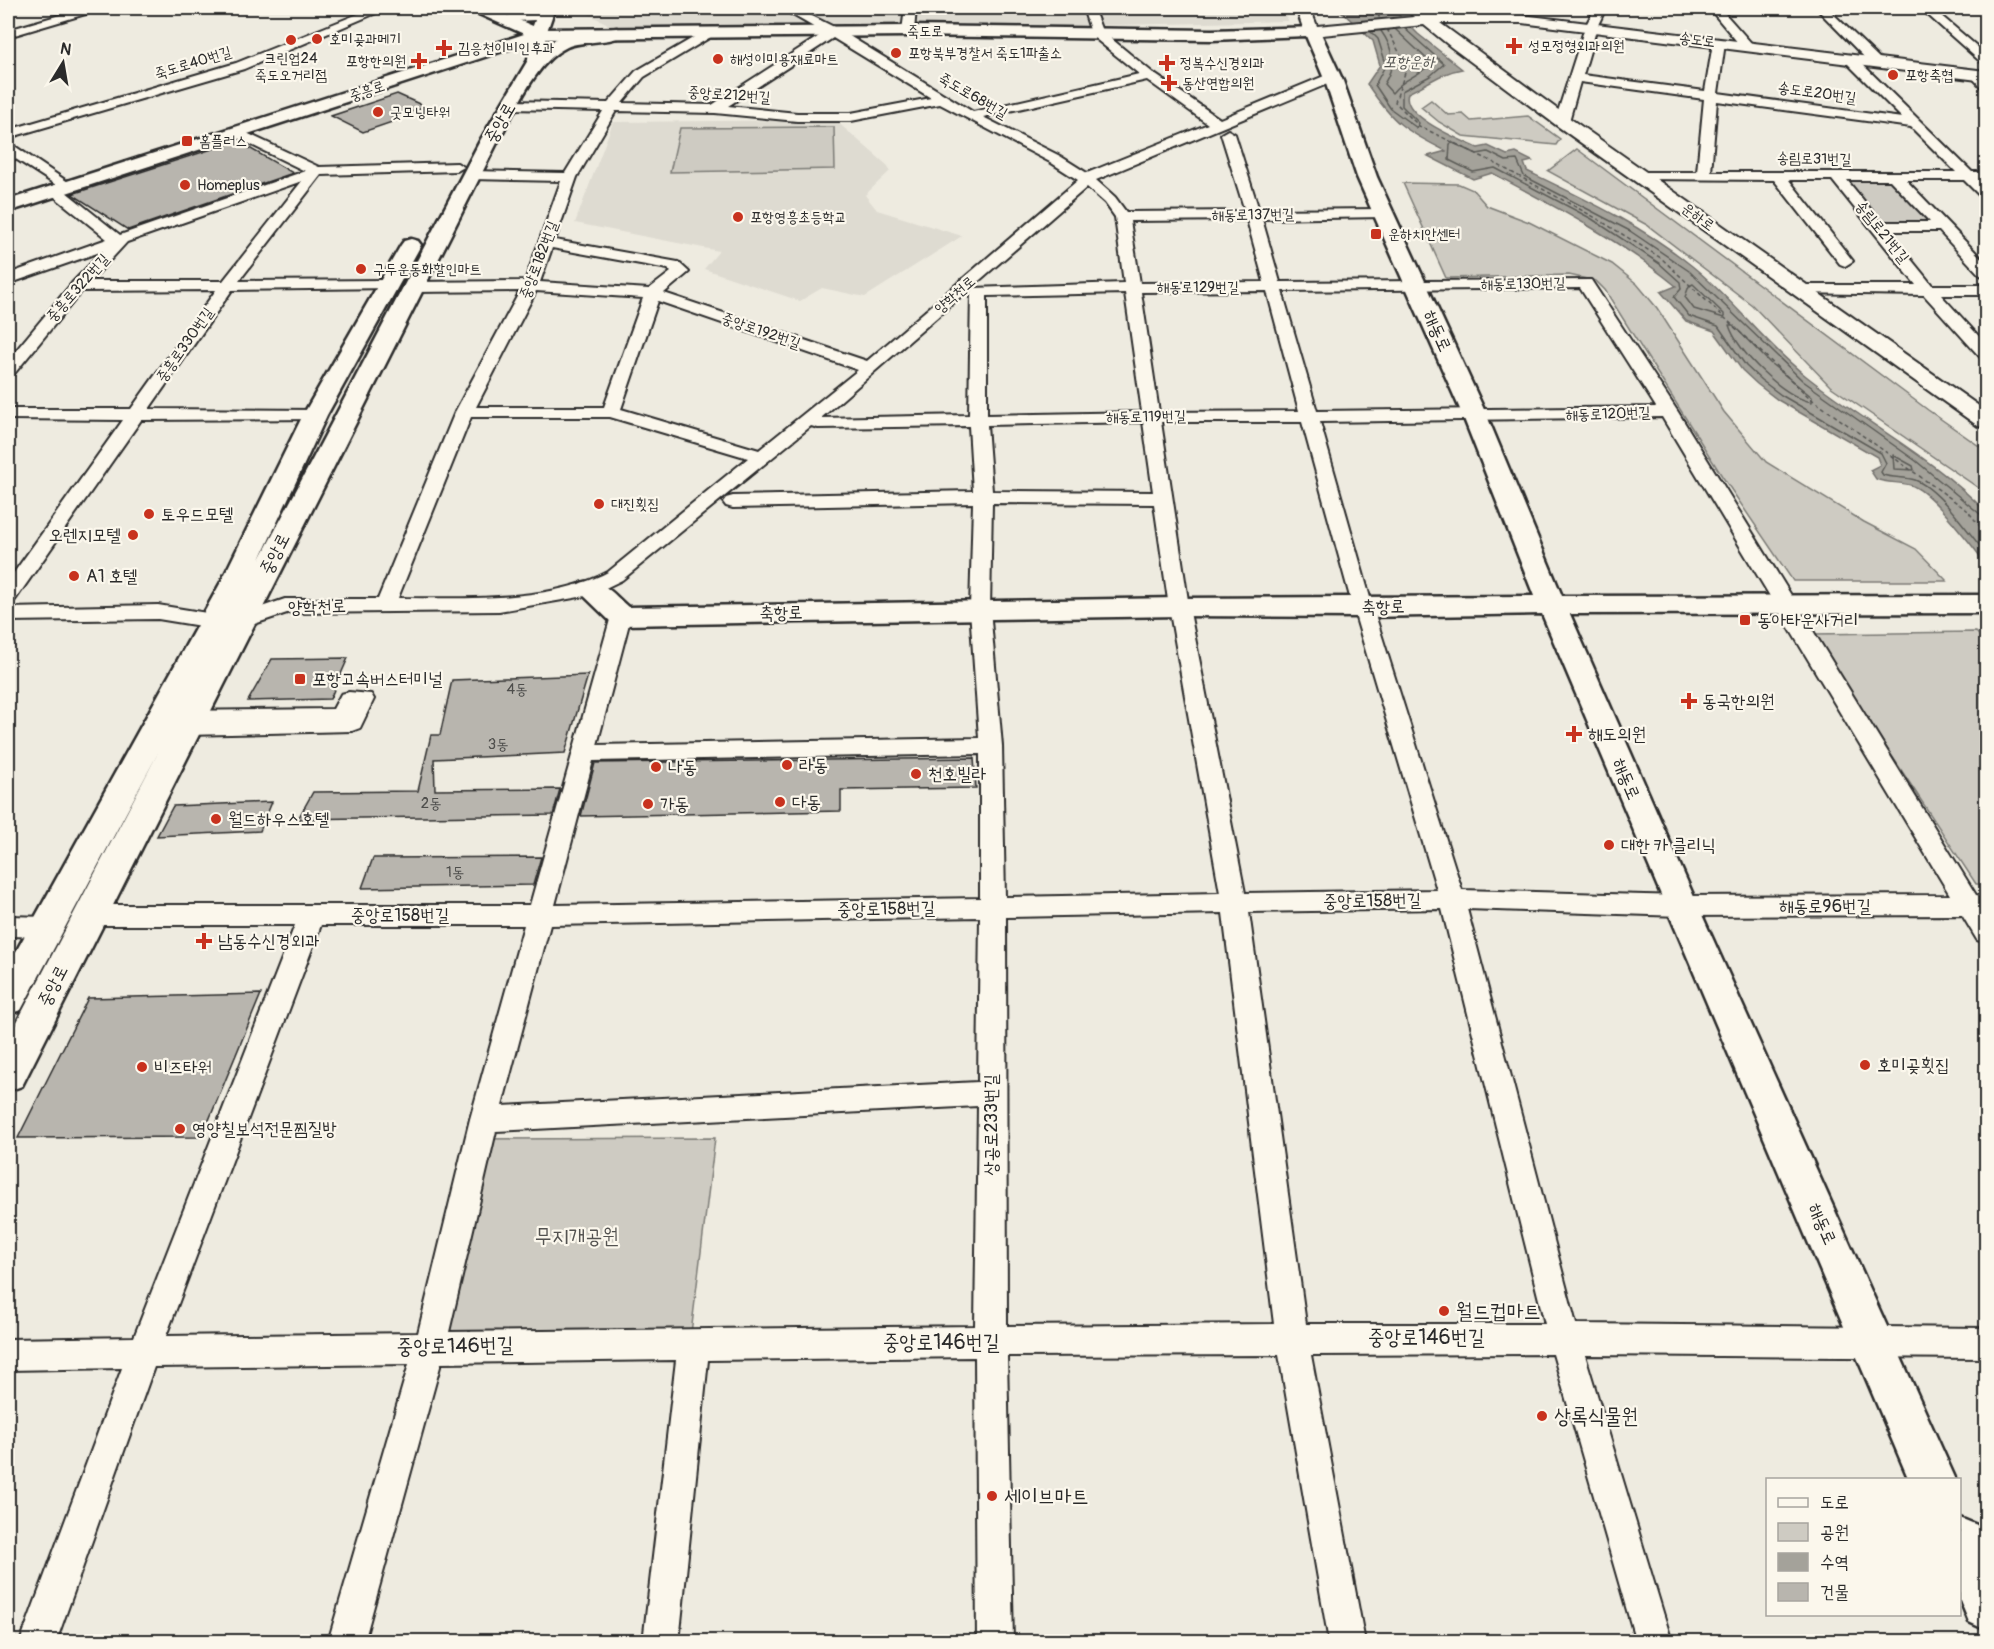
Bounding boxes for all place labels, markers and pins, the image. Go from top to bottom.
place label: 호미곶과메기 [329,30,401,49]
marker: 호미곶과메기 [310,32,324,46]
marker: 크린업24 죽도오거리점 [284,33,298,47]
marker: 성모정형외과의원 [1505,37,1523,55]
place label: 성모정형외과의원 [1528,37,1625,56]
marker: 김응천이비인후과 [435,39,453,57]
place label: 김응천이비인후과 [458,39,555,58]
place label: 포항북부경찰서 죽도1파출소 [908,44,1062,63]
marker: 포항북부경찰서 죽도1파출소 [889,46,903,60]
place label: 크린업24 죽도오거리점 [255,49,327,85]
place label: 해성이미용재료마트 [730,50,839,69]
place label: 포항한의원 [346,52,406,71]
marker: 포항한의원 [410,52,428,70]
marker: 해성이미용재료마트 [711,52,725,66]
marker: 정복수신경외과 [1158,54,1176,72]
place label: 정복수신경외과 [1180,54,1265,73]
place label: 포항축협 [1905,66,1953,85]
marker: 포항축협 [1886,68,1900,82]
marker: 동산연합의원 [1160,74,1178,92]
place label: 동산연합의원 [1182,74,1254,93]
place label: 굿모닝타워 [390,103,450,122]
marker: 굿모닝타워 [371,105,385,119]
place label: 홈플러스 [199,132,247,151]
marker: 홈플러스 [180,134,194,148]
place label: Homeplus [197,176,260,195]
marker: Homeplus [178,178,192,192]
place label: 포항영흥초등학교 [750,208,847,227]
marker: 포항영흥초등학교 [731,210,745,224]
place label: 운하치안센터 [1388,225,1460,244]
marker: 운하치안센터 [1369,227,1383,241]
place label: 구두운동화할인마트 [373,260,482,279]
marker: 구두운동화할인마트 [354,262,368,276]
place label: 대진횟집 [611,495,659,514]
marker: 대진횟집 [592,497,606,511]
place label: 토우드모텔 [161,503,233,526]
marker: 토우드모텔 [142,507,156,521]
place label: 오렌지모텔 [49,524,121,547]
marker: 오렌지모텔 [126,528,140,542]
place label: A1 호텔 [86,565,138,588]
marker: A1 호텔 [67,569,81,583]
place label: 동아타운사거리 [1757,609,1858,632]
marker: 동아타운사거리 [1738,613,1752,627]
place label: 포항고속버스터미널 [312,668,443,691]
marker: 포항고속버스터미널 [293,672,307,686]
place label: 동국한의원 [1702,690,1774,713]
marker: 동국한의원 [1680,692,1698,710]
place label: 해도의원 [1588,723,1646,746]
marker: 해도의원 [1565,725,1583,743]
place label: 라동 [799,754,828,777]
place label: 나동 [668,756,697,779]
marker: 라동 [780,758,794,772]
marker: 나동 [649,760,663,774]
place label: 천호빌라 [928,763,986,786]
marker: 천호빌라 [909,767,923,781]
place label: 다동 [792,791,821,814]
place label: 가동 [660,793,689,816]
marker: 다동 [773,795,787,809]
marker: 가동 [641,797,655,811]
place label: 월드하우스호텔 [228,808,329,831]
marker: 월드하우스호텔 [209,812,223,826]
place label: 대한 카 클리닉 [1621,834,1716,857]
marker: 대한 카 클리닉 [1602,838,1616,852]
place label: 남동수신경외과 [218,930,319,953]
marker: 남동수신경외과 [195,932,213,950]
place label: 호미곶횟집 [1877,1054,1949,1077]
place label: 비즈타워 [154,1056,212,1079]
marker: 호미곶횟집 [1858,1058,1872,1072]
marker: 비즈타워 [135,1060,149,1074]
place label: 영양칠보석전문찜질방 [192,1118,337,1141]
marker: 영양칠보석전문찜질방 [173,1122,187,1136]
place label: 월드컵마트 [1456,1298,1541,1325]
marker: 월드컵마트 [1437,1304,1451,1318]
place label: 상록식물원 [1554,1403,1639,1430]
marker: 상록식물원 [1535,1409,1549,1423]
place label: 세이브마트 [1004,1483,1089,1510]
marker: 세이브마트 [985,1489,999,1503]

